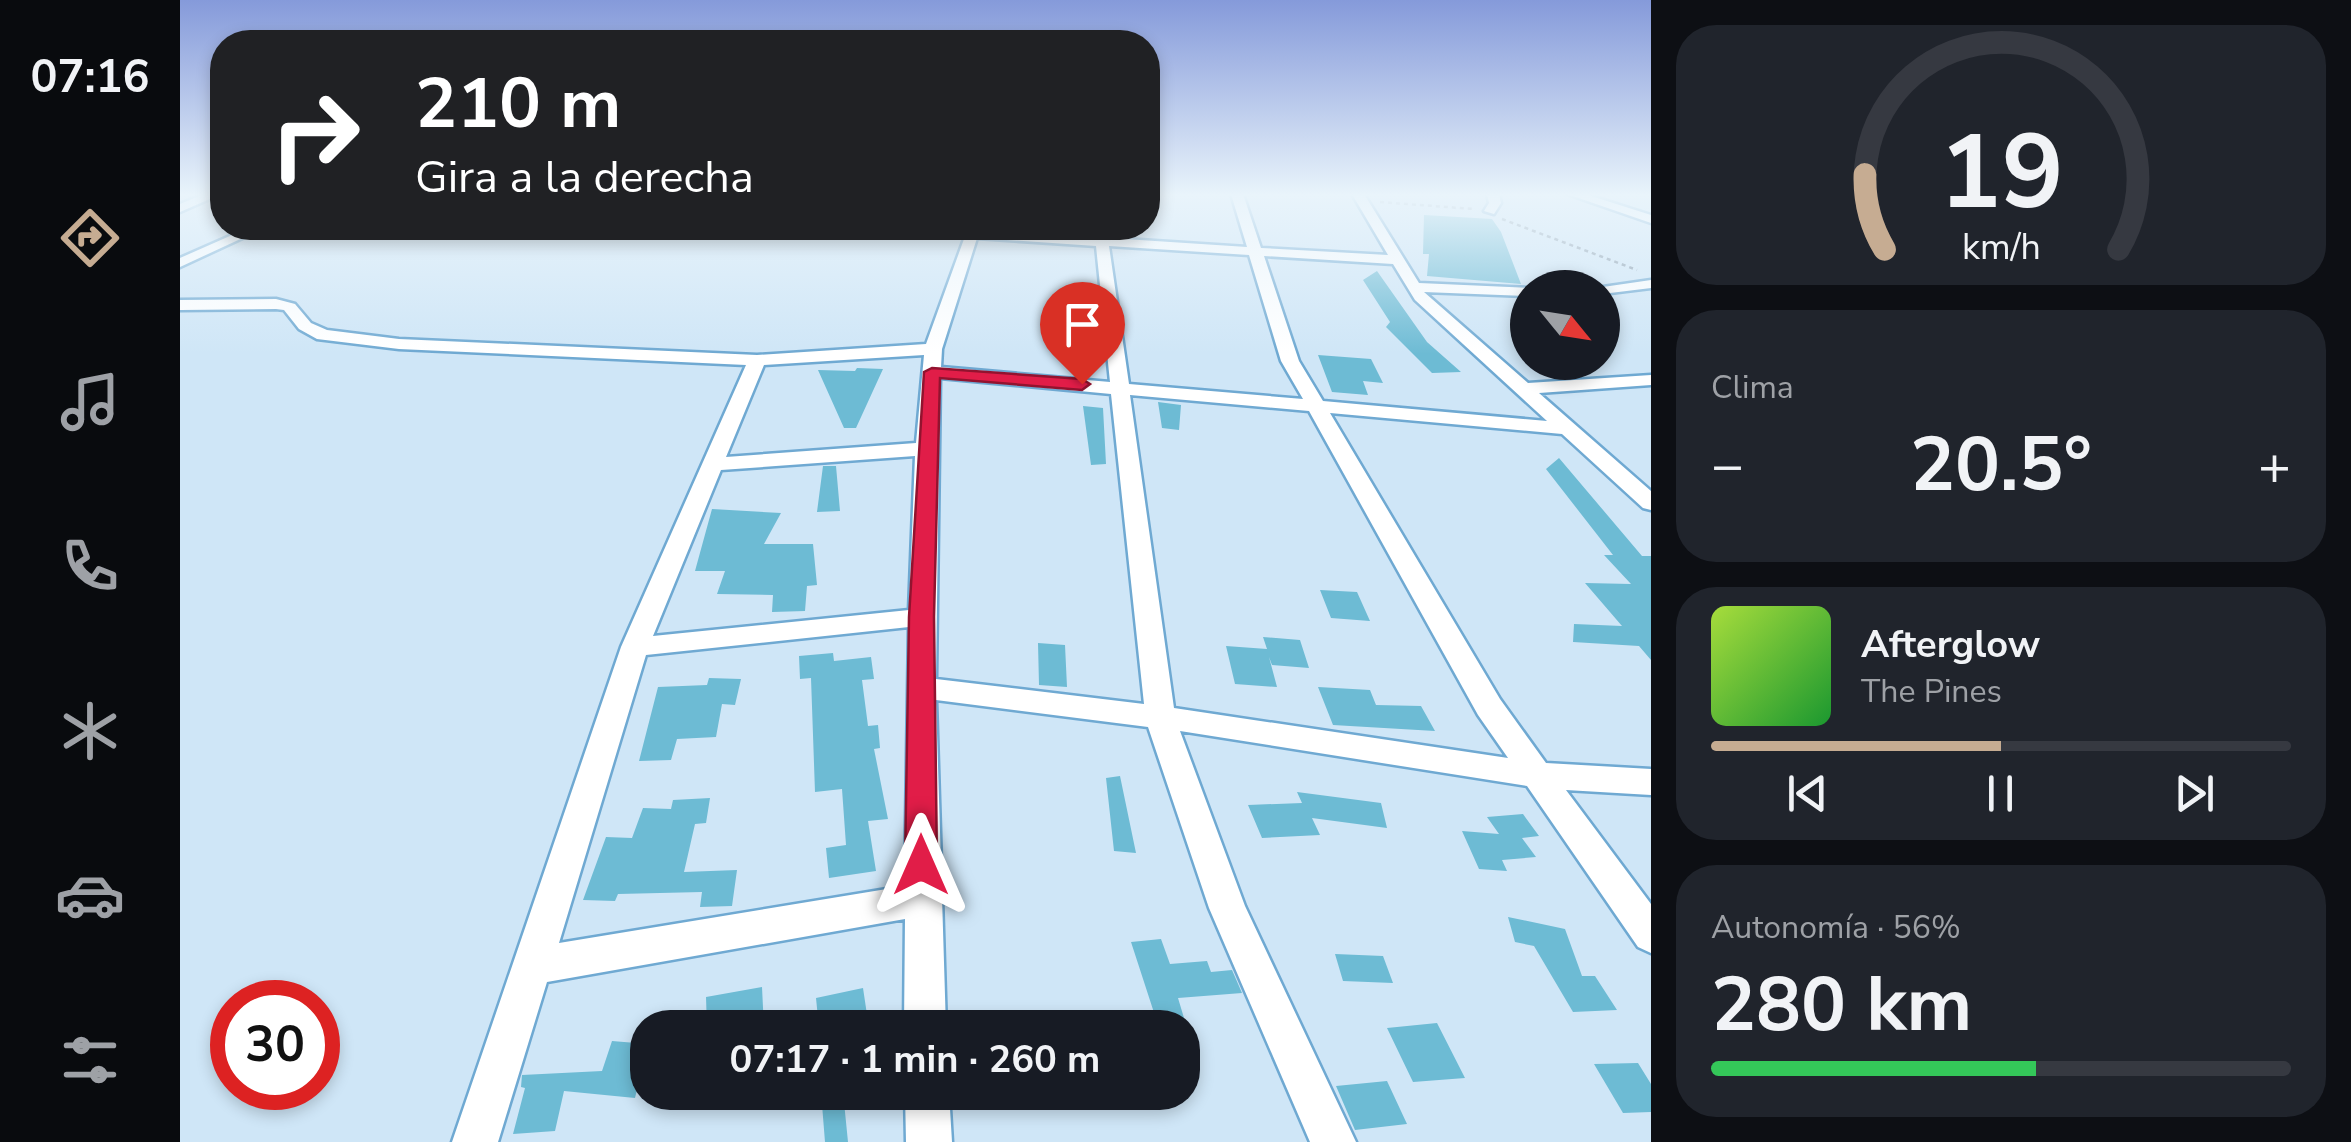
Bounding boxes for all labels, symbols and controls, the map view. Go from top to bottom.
text: 07:16 [30,47,150,108]
text: 210 m [415,56,621,152]
icon: right [250,70,380,200]
text: 19 [1939,102,2063,244]
text: Gira a la derecha [415,147,754,208]
icon: directions [55,203,125,273]
text: km/h [1962,223,2040,272]
north arrow [1510,270,1620,380]
map controls [1510,270,1620,380]
pin [1040,282,1125,385]
icon: arrive [1055,297,1110,352]
text: Clima [1711,366,1794,409]
icon: music [55,367,125,437]
text: 20.5° [1910,414,2092,516]
text: − [1711,428,1744,503]
text: + [2258,428,2291,503]
icon: phone [55,531,125,601]
text: Afterglow [1861,619,2040,670]
text: The Pines [1861,670,2002,713]
icon: climate [55,696,125,766]
icon: previous [1780,766,1835,821]
icon: pause [1973,766,2028,821]
icon: next [2167,766,2222,821]
position arrow [869,813,973,917]
icon: car [55,860,125,930]
text: Autonomía · 56% [1711,906,1961,949]
text: 280 km [1711,954,1972,1056]
speed limit sign: 30 [210,980,340,1110]
icon: filters [55,1025,125,1095]
text: 07:17 · 1 min · 260 m [730,1034,1100,1085]

